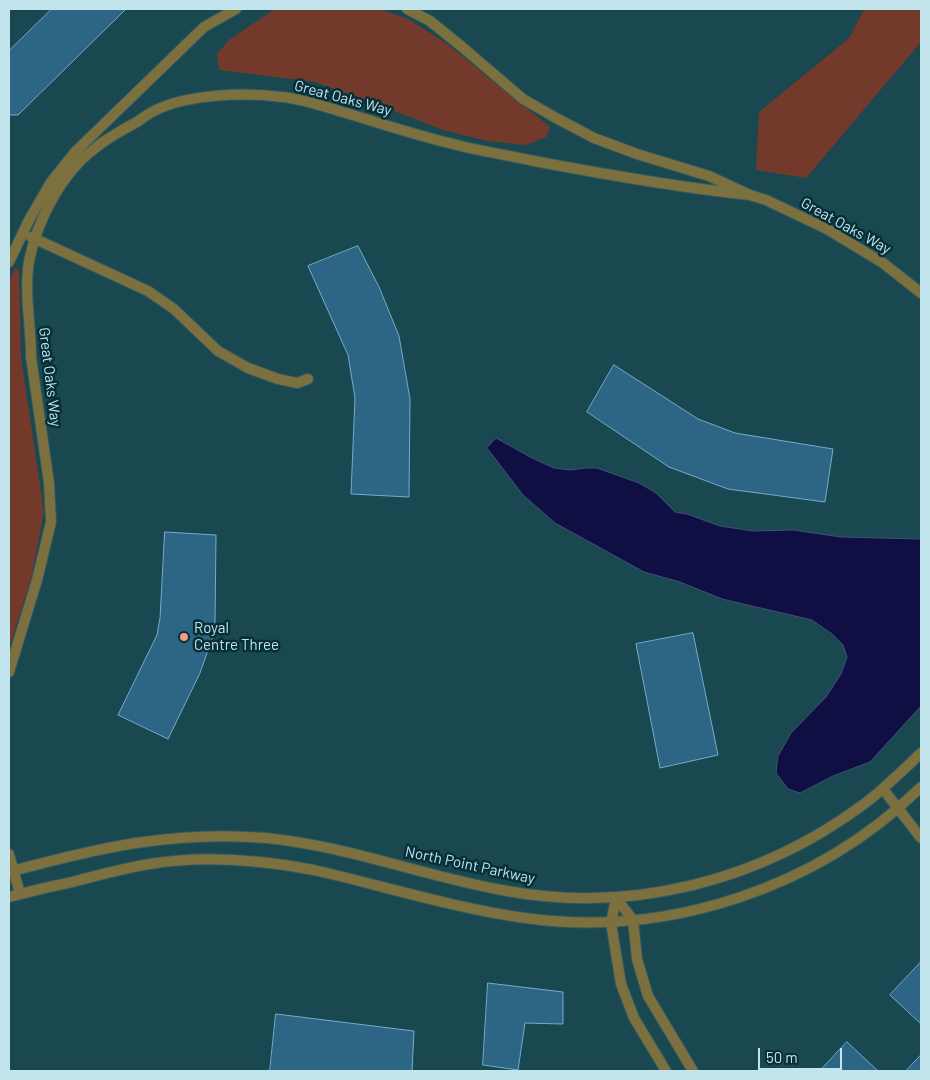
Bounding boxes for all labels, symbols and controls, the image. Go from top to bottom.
street label: Great Oaks Way [292,76,394,120]
street label: Great Oaks Way [798,194,894,258]
street label: Great Oaks Way [35,326,65,428]
place label: Royal Centre Three [194,619,279,654]
marker: Royal Centre Three [178,631,190,643]
street label: North Point Parkway [403,842,537,888]
scale bar [760,1038,844,1070]
text: 50 m [766,1048,798,1066]

